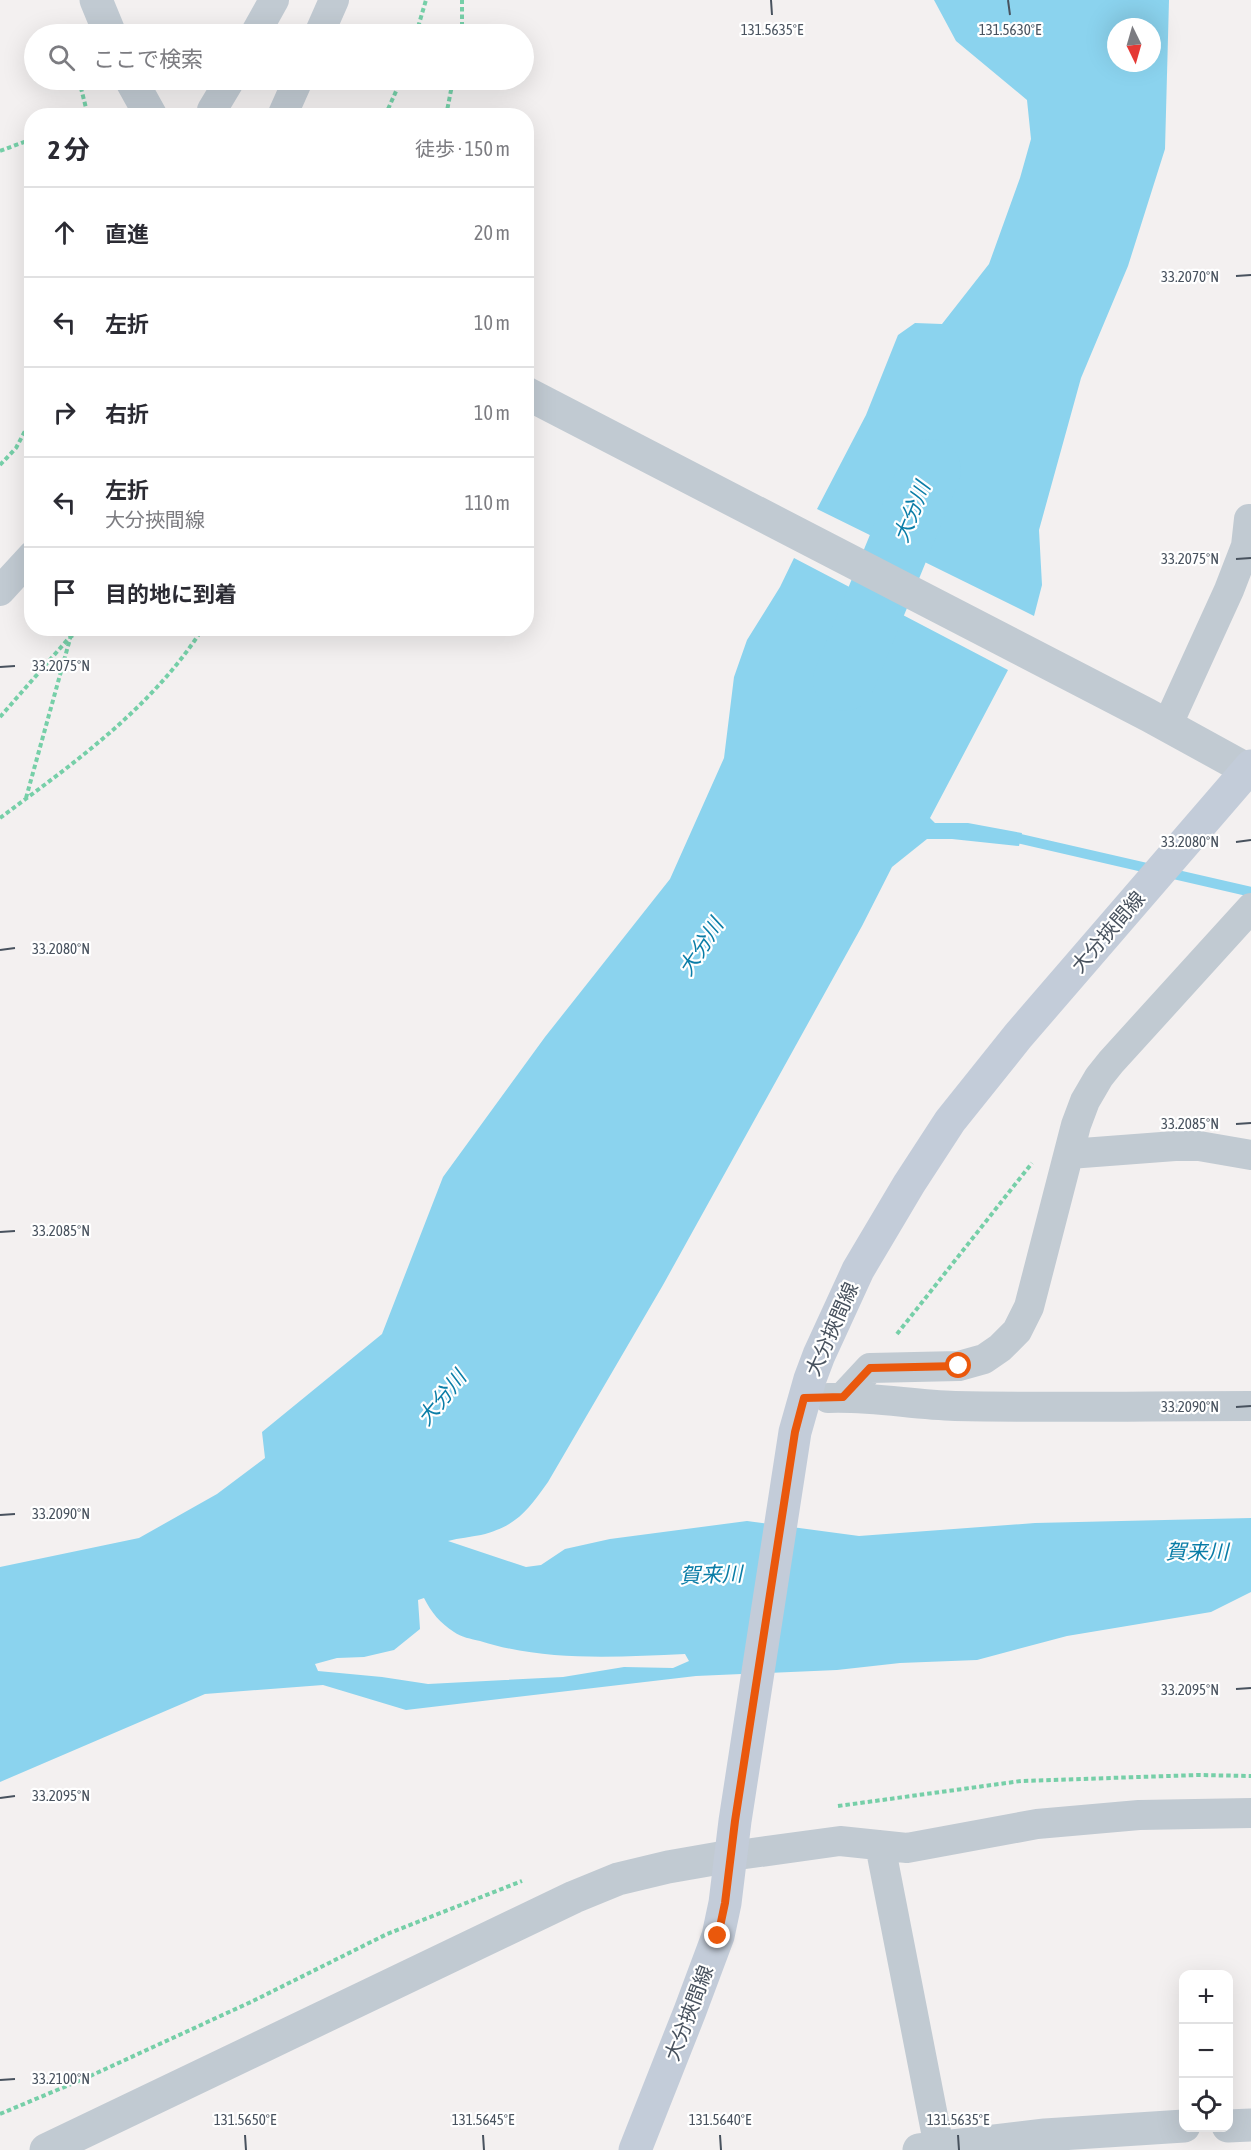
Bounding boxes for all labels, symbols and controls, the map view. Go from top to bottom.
north arrow [1107,18,1161,72]
text: 131.5635°E [741,21,804,38]
text: 131.5630°E [979,21,1042,38]
search box [24,24,534,90]
icon: search [45,41,78,74]
text: ここで検索 [93,46,203,72]
text: 2 分 [48,135,90,165]
text: 徒歩 · 150 m [415,137,510,160]
icon: ahead [48,216,81,249]
text: 直進 [105,221,149,247]
text: 20 m [474,221,510,244]
text: 33.2070°N [1161,268,1219,285]
icon: left [48,306,81,339]
text: 左折 [105,311,149,337]
text: 10 m [474,311,510,334]
icon: right [48,396,81,429]
text: 右折 [105,401,149,427]
text: 10 m [474,401,510,424]
water label: 大分川 [888,476,935,545]
text: 左折 [105,477,149,503]
icon: left [48,486,81,519]
text: 110 m [465,491,510,514]
text: 大分挾間線 [105,508,205,531]
text: 33.2075°N [1161,550,1219,567]
icon: arrive [48,576,81,609]
text: 目的地に到着 [105,581,237,607]
text: 33.2075°N [32,657,90,674]
text: 33.2080°N [1161,833,1219,850]
street label: 大分挾間線 [1066,886,1149,977]
water label: 大分川 [673,912,728,979]
text: 33.2080°N [32,940,90,957]
text: 33.2085°N [1161,1115,1219,1132]
text: 33.2085°N [32,1222,90,1239]
street label: 大分挾間線 [801,1278,862,1379]
route start [945,1352,971,1378]
water label: 大分川 [412,1364,472,1429]
text: 33.2090°N [1161,1398,1219,1415]
text: 33.2090°N [32,1505,90,1522]
water label: 賀来川 [1166,1539,1230,1563]
water label: 賀来川 [679,1561,745,1587]
text: 33.2095°N [1161,1681,1219,1698]
text: 33.2095°N [32,1787,90,1804]
route end [704,1922,730,1948]
street label: 大分挾間線 [660,1962,717,2064]
map controls [1179,1970,1233,2132]
button: + [1179,1970,1233,2024]
button: − [1179,2024,1233,2078]
text: 33.2100°N [32,2070,90,2087]
button: locate [1179,2078,1233,2132]
text: 131.5650°E [214,2111,277,2128]
text: 131.5645°E [452,2111,515,2128]
text: 131.5640°E [689,2111,752,2128]
text: 131.5635°E [927,2111,990,2128]

